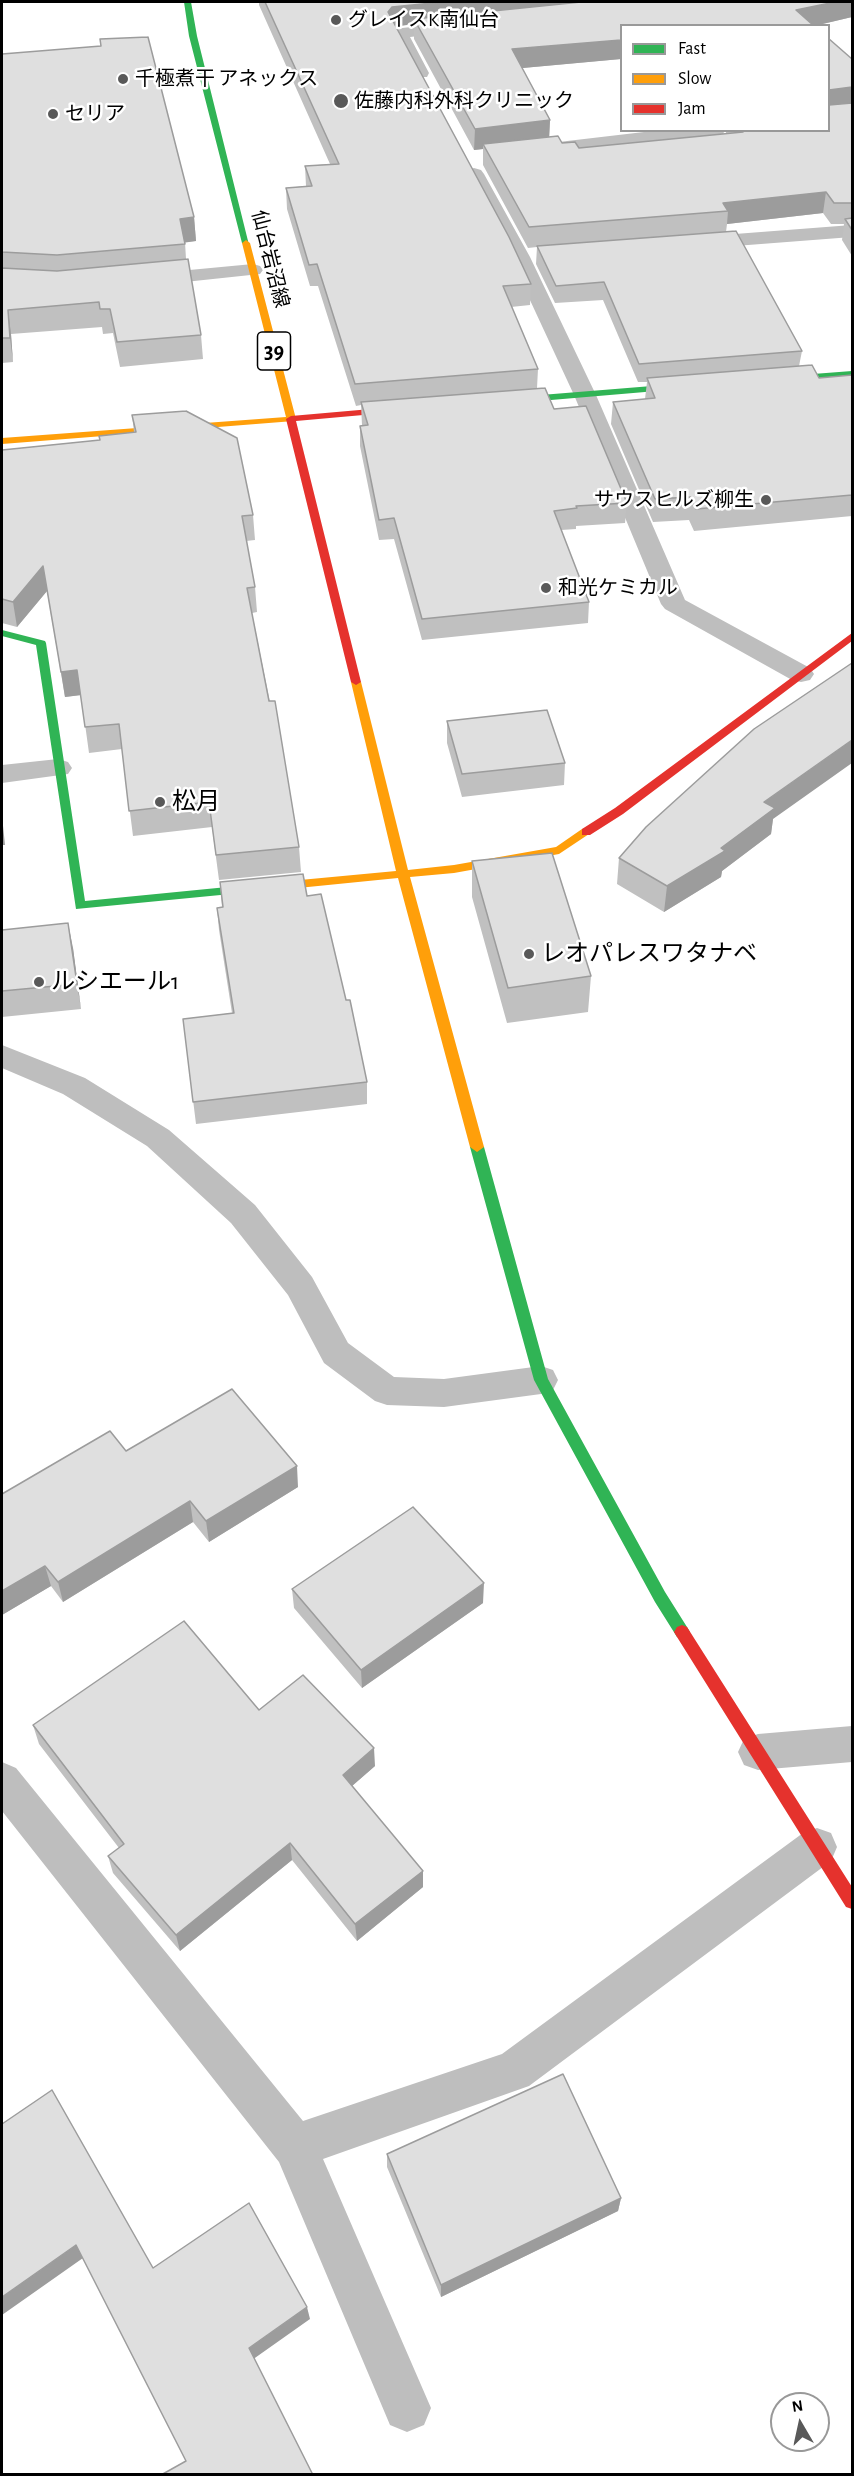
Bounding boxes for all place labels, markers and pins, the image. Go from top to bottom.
place label: グレイスK南仙台 [348,8,499,32]
marker: グレイスK南仙台 [329,13,343,27]
place label: 千極煮干 アネックス [135,67,318,91]
marker: 千極煮干 アネックス [116,72,130,86]
place label: 佐藤内科外科クリニック [354,89,574,113]
marker: 佐藤内科外科クリニック [332,92,350,110]
place label: セリア [65,102,125,126]
marker: セリア [46,107,60,121]
place label: サウスヒルズ柳生 [594,488,754,512]
marker: サウスヒルズ柳生 [759,493,773,507]
place label: 和光ケミカル [558,576,678,600]
marker: 和光ケミカル [539,581,553,595]
place label: 松月 [172,788,220,816]
marker: 松月 [153,795,167,809]
place label: レオパレスワタナベ [541,940,757,968]
marker: レオパレスワタナベ [522,947,536,961]
place label: ルシエール1 [51,968,179,996]
marker: ルシエール1 [32,975,46,989]

